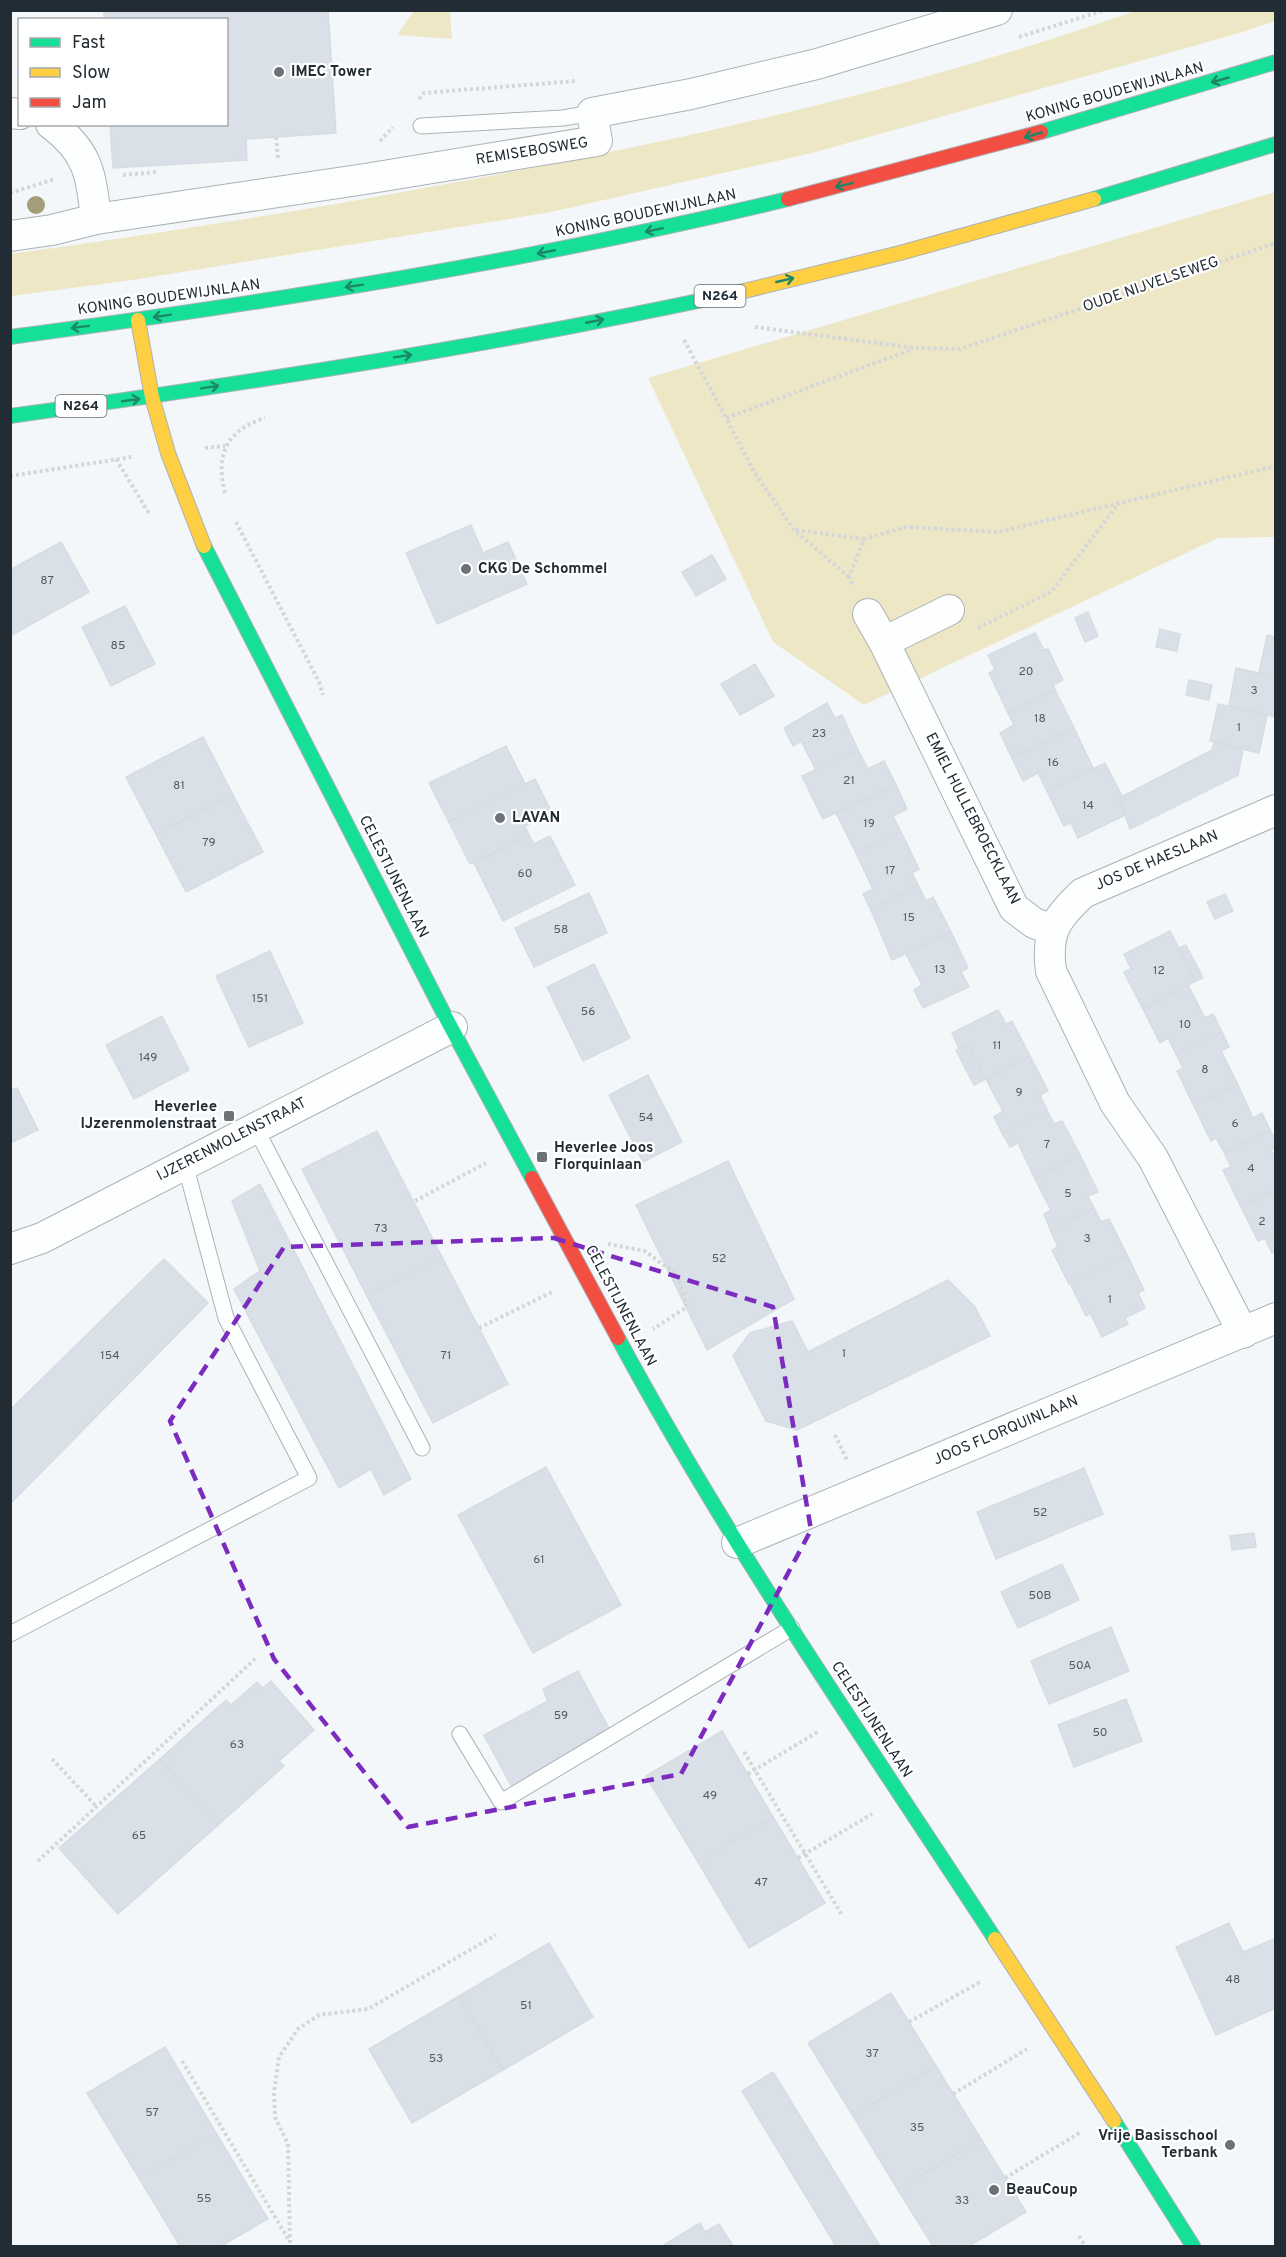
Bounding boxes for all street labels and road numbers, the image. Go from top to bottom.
street label: KONING BOUDEWIJNLAAN [1024,58,1206,128]
street label: REMISEBOSWEG [474,134,590,170]
street label: KONING BOUDEWIJNLAAN [554,186,738,242]
street label: OUDE NIJVELSEWEG [1081,253,1221,317]
street label: KONING BOUDEWIJNLAAN [76,276,262,320]
road number: N264 [694,285,746,307]
road number: N264 [56,395,106,417]
street label: EMIEL HULLEBROECKLAAN [920,730,1024,908]
street label: CELESTIJNENLAAN [354,813,432,941]
street label: JOS DE HAESLAAN [1093,827,1221,895]
street label: IJZERENMOLENSTRAAT [154,1094,310,1186]
street label: CELESTIJNENLAAN [580,1242,660,1370]
street label: JOOS FLORQUINLAAN [931,1392,1081,1470]
street label: CELESTIJNENLAAN [826,1658,916,1782]

